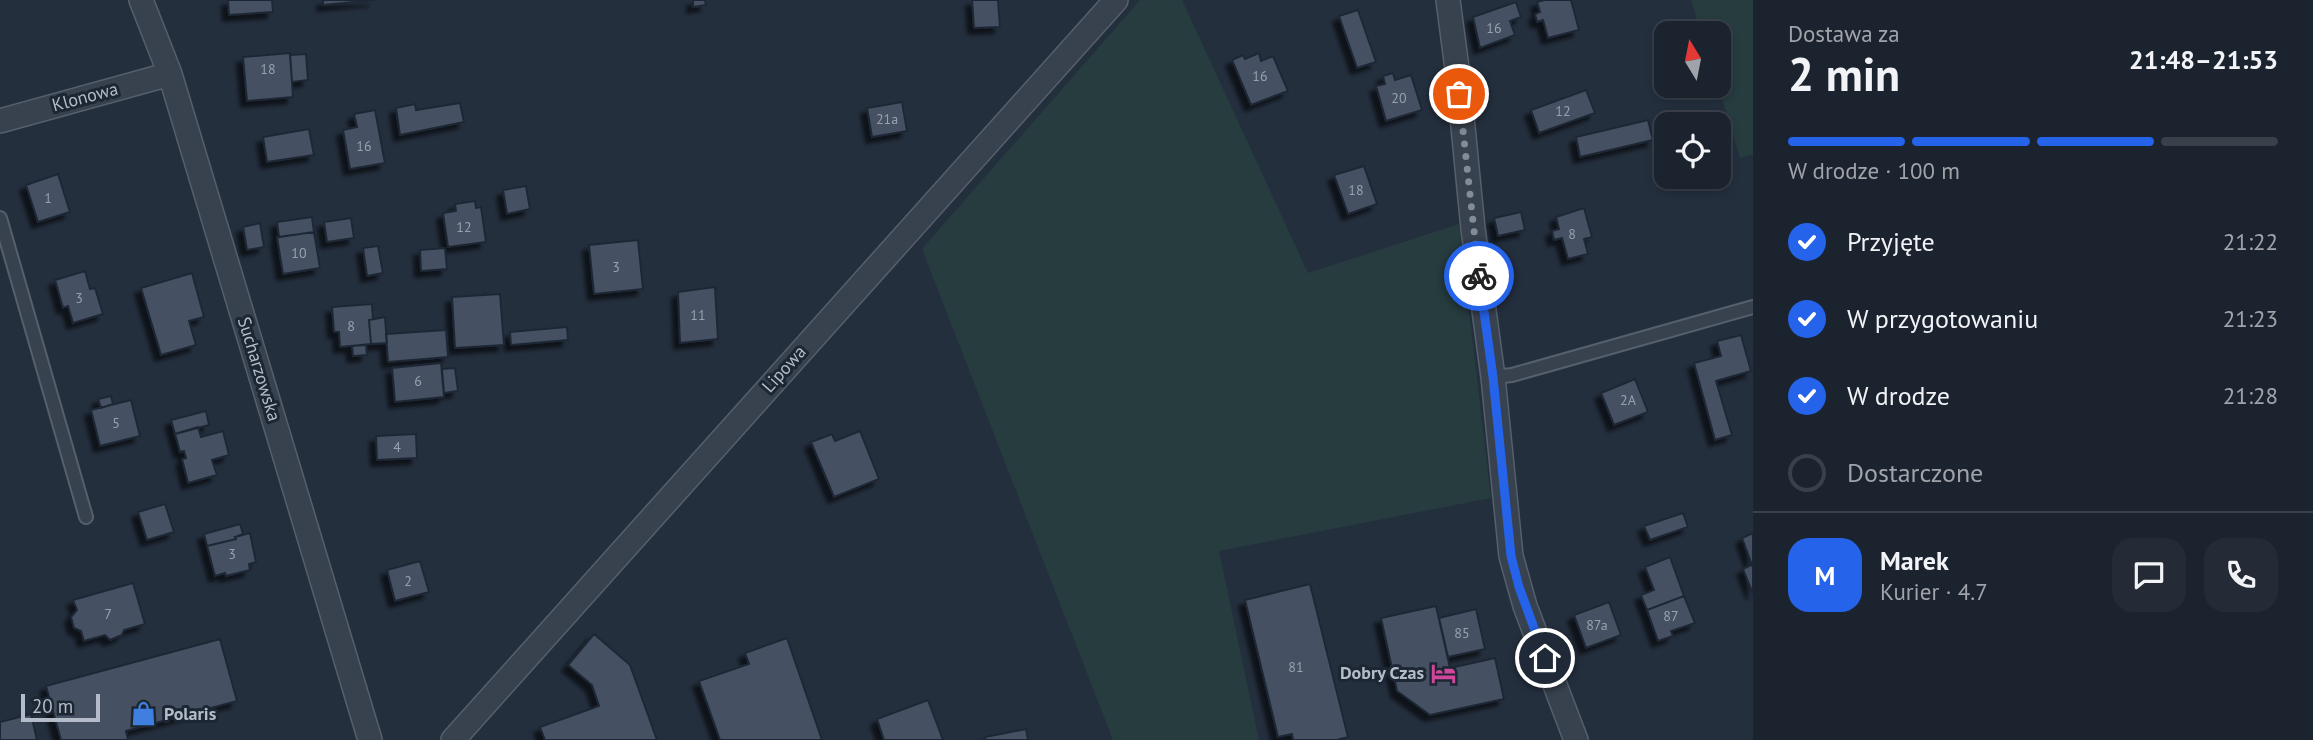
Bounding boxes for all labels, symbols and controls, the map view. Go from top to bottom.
house number: 16 [1486,19,1502,37]
text: Dostawa za [1788,19,1900,48]
north arrow [1654,21,1731,98]
map controls [1654,21,1731,189]
text: 21:48–21:53 [2129,43,2278,76]
text: 2 min [1788,44,1900,104]
house number: 18 [260,60,276,78]
pin [1429,64,1489,124]
house number: 16 [1252,67,1268,85]
icon: bag [1440,75,1478,113]
street label: Klonowa [49,77,120,116]
house number: 20 [1391,89,1407,107]
house number: 12 [1555,102,1571,120]
house number: 21a [876,110,898,128]
button: locate [1654,112,1731,189]
house number: 16 [356,137,372,155]
text: W drodze · 100 m [1788,156,1960,185]
house number: 18 [1348,181,1364,199]
house number: 1 [44,189,52,207]
house number: 12 [456,218,472,236]
icon: check [1788,223,1826,261]
house number: 8 [1568,225,1576,243]
text: Przyjęte [1847,225,1935,258]
text: 21:22 [2223,227,2278,256]
courier [1444,241,1514,311]
house number: 10 [291,244,307,262]
icon: bike [1460,257,1498,295]
house number: 3 [612,258,620,276]
house number: 3 [75,289,83,307]
icon: check [1788,300,1826,338]
text: W przygotowaniu [1847,302,2038,335]
text: 21:23 [2223,304,2278,333]
house number: 11 [690,306,706,324]
street label: Sucharzowska [233,314,286,424]
house number: 8 [347,317,355,335]
street label: Lipowa [757,340,811,397]
house number: 6 [414,372,422,390]
icon: check [1788,377,1826,415]
text: W drodze [1847,379,1950,412]
text: 21:28 [2223,381,2278,410]
house number: 2A [1620,391,1637,409]
house number: 5 [112,414,120,432]
house number: 4 [393,438,401,456]
text: Dostarczone [1847,456,1983,489]
button: chat [2112,538,2186,612]
button: phone [2204,538,2278,612]
text: Marek [1880,544,1949,577]
house number: 3 [228,545,236,563]
text: M [1815,559,1835,592]
house number: 2 [404,572,412,590]
text: Kurier · 4.7 [1880,577,1988,606]
house number: 7 [104,605,112,623]
house number: 87 [1663,607,1679,625]
house number: 87a [1586,616,1608,634]
house number: 85 [1454,624,1470,642]
pin [1515,628,1575,688]
icon: home [1526,639,1564,677]
house number: 81 [1288,658,1304,676]
hotel icon: Dobry Czas [1430,659,1458,687]
place label: Dobry Czas [1340,661,1424,684]
scale bar [21,691,100,723]
text: 20 m [32,694,73,718]
shop icon: Polaris [130,700,158,728]
place label: Polaris [164,702,217,725]

